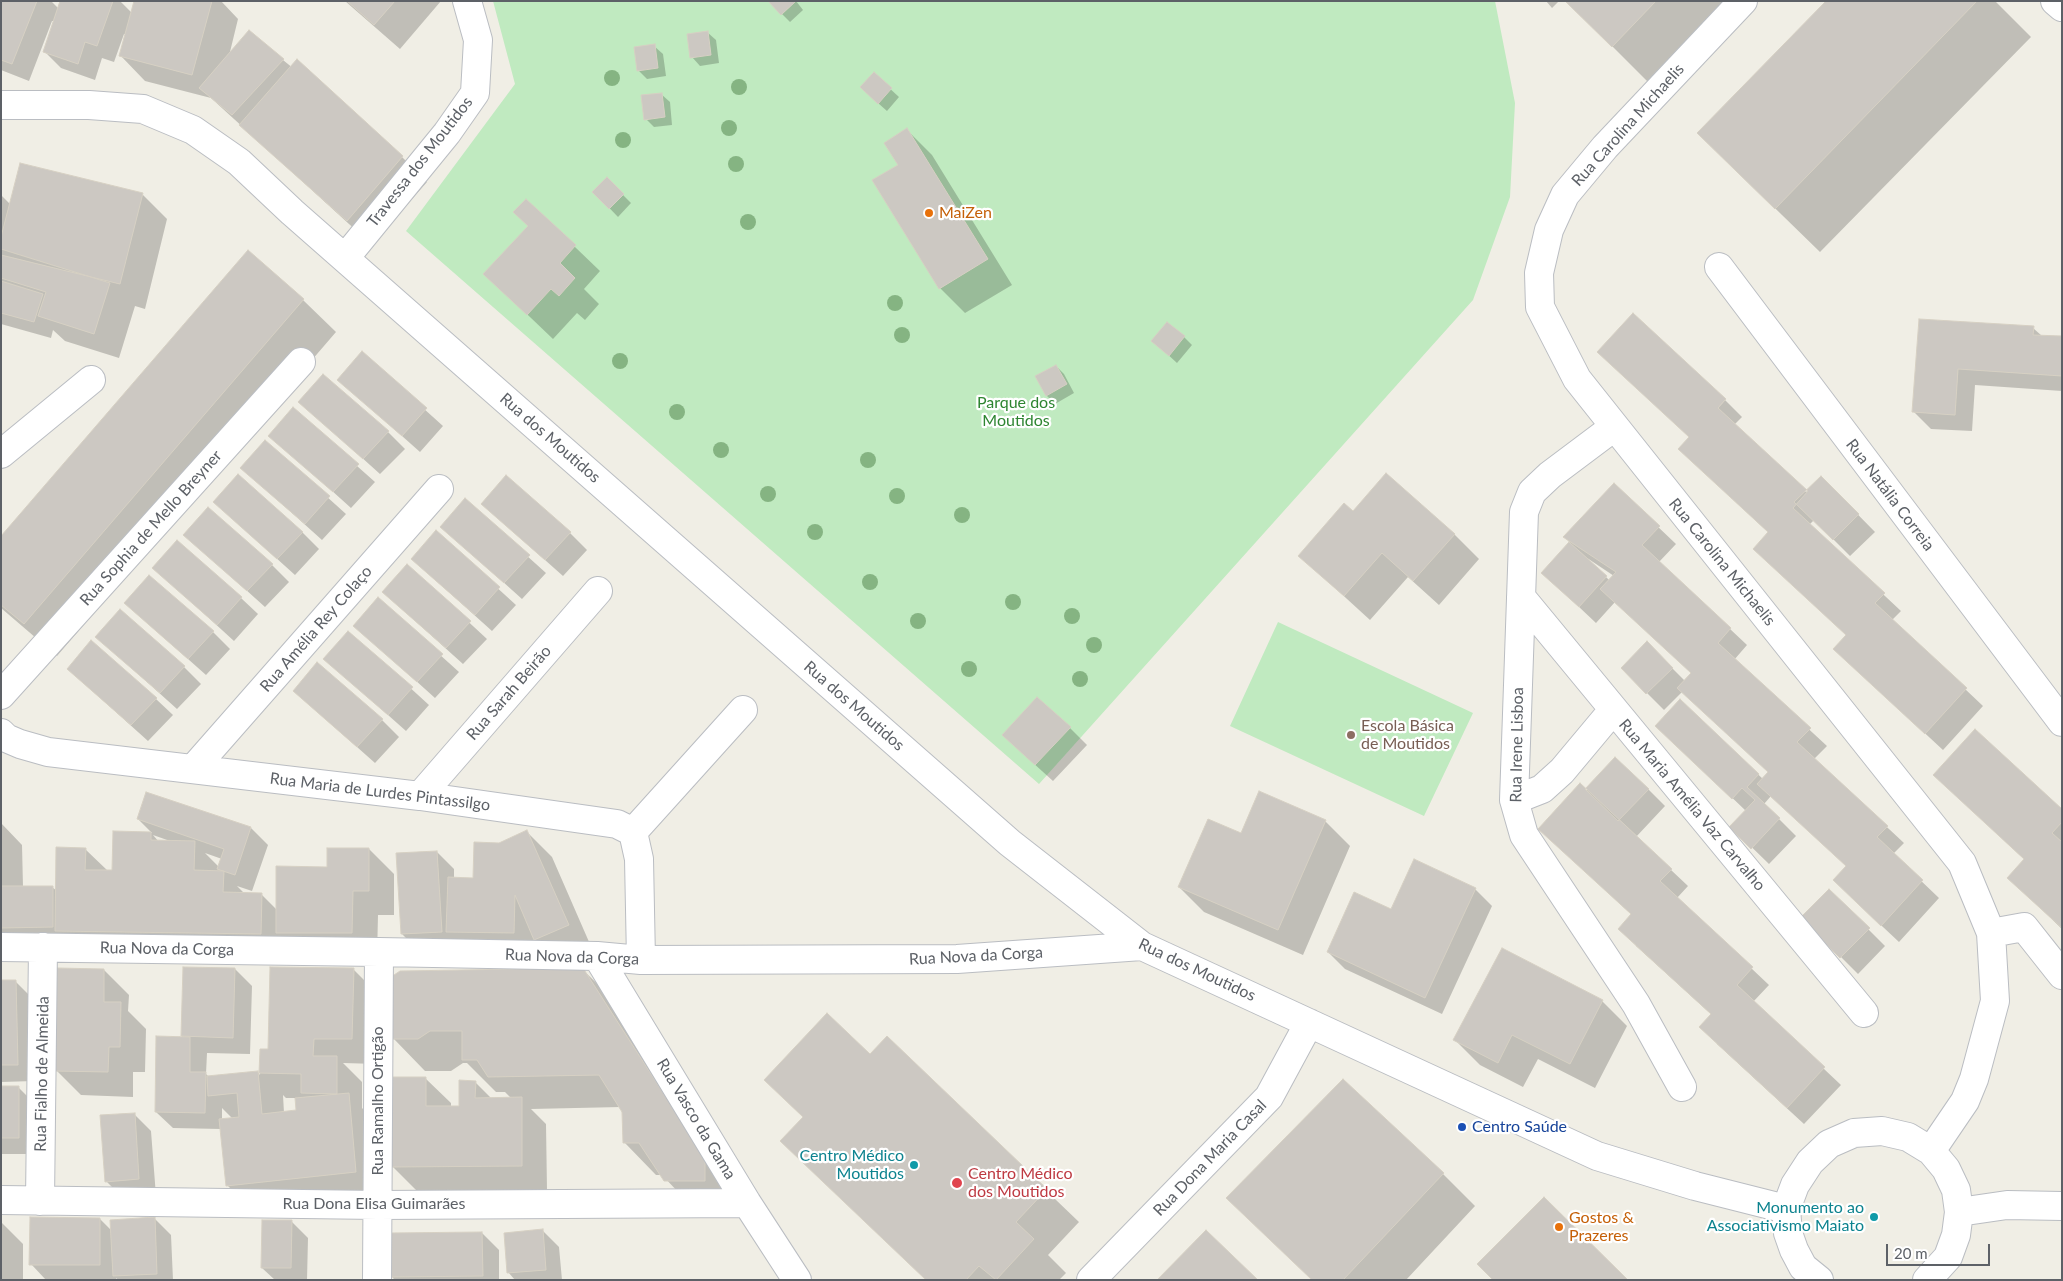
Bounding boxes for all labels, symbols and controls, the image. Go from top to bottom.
street label: Rua Carolina Michaelis [1568,60,1688,190]
street label: Travessa dos Moutidos [363,93,477,231]
place label: MaiZen [939,203,992,223]
marker: MaiZen [923,207,935,219]
street label: Rua dos Moutidos [496,389,604,487]
park label: Parque dos Moutidos [977,393,1055,431]
street label: Rua Natália Correia [1842,435,1938,555]
street label: Rua Sophia de Mello Breyner [76,446,226,610]
street label: Rua Carolina Michaelis [1665,494,1779,630]
street label: Rua Amélia Rey Colaço [256,562,376,696]
street label: Rua Sarah Beirão [463,642,555,744]
street label: Rua dos Moutidos [800,657,908,755]
street label: Rua Irene Lisboa [1506,687,1528,803]
street label: Rua Maria Amélia Vaz Carvalho [1615,715,1769,895]
place label: Escola Básica de Moutidos [1361,716,1454,754]
marker: Escola Básica de Moutidos [1345,729,1357,741]
street label: Rua Maria de Lurdes Pintassilgo [269,769,491,815]
street label: Rua dos Moutidos [1135,934,1259,1006]
street label: Rua Nova da Corga [100,938,234,960]
street label: Rua Nova da Corga [909,943,1043,969]
street label: Rua Nova da Corga [505,945,639,969]
street label: Rua Fialho de Almeida [31,996,53,1152]
street label: Rua Ramalho Ortigão [368,1026,388,1176]
street label: Rua Vasco da Gama [652,1055,740,1183]
street label: Rua Dona Maria Casal [1149,1096,1271,1220]
place label: Centro Saúde [1472,1117,1567,1137]
marker: Centro Saúde [1456,1121,1468,1133]
place label: Centro Médico Moutidos [799,1146,904,1184]
marker: Centro Médico Moutidos [908,1159,920,1171]
place label: Centro Médico dos Moutidos [968,1164,1073,1202]
marker: Centro Médico dos Moutidos [950,1176,964,1190]
street label: Rua Dona Elisa Guimarães [283,1194,465,1214]
place label: Monumento ao Associativismo Maiato [1707,1198,1864,1236]
place label: Gostos & Prazeres [1569,1208,1634,1246]
marker: Monumento ao Associativismo Maiato [1868,1211,1880,1223]
marker: Gostos & Prazeres [1553,1221,1565,1233]
scale bar [1888,1234,1992,1266]
text: 20 m [1894,1244,1928,1262]

